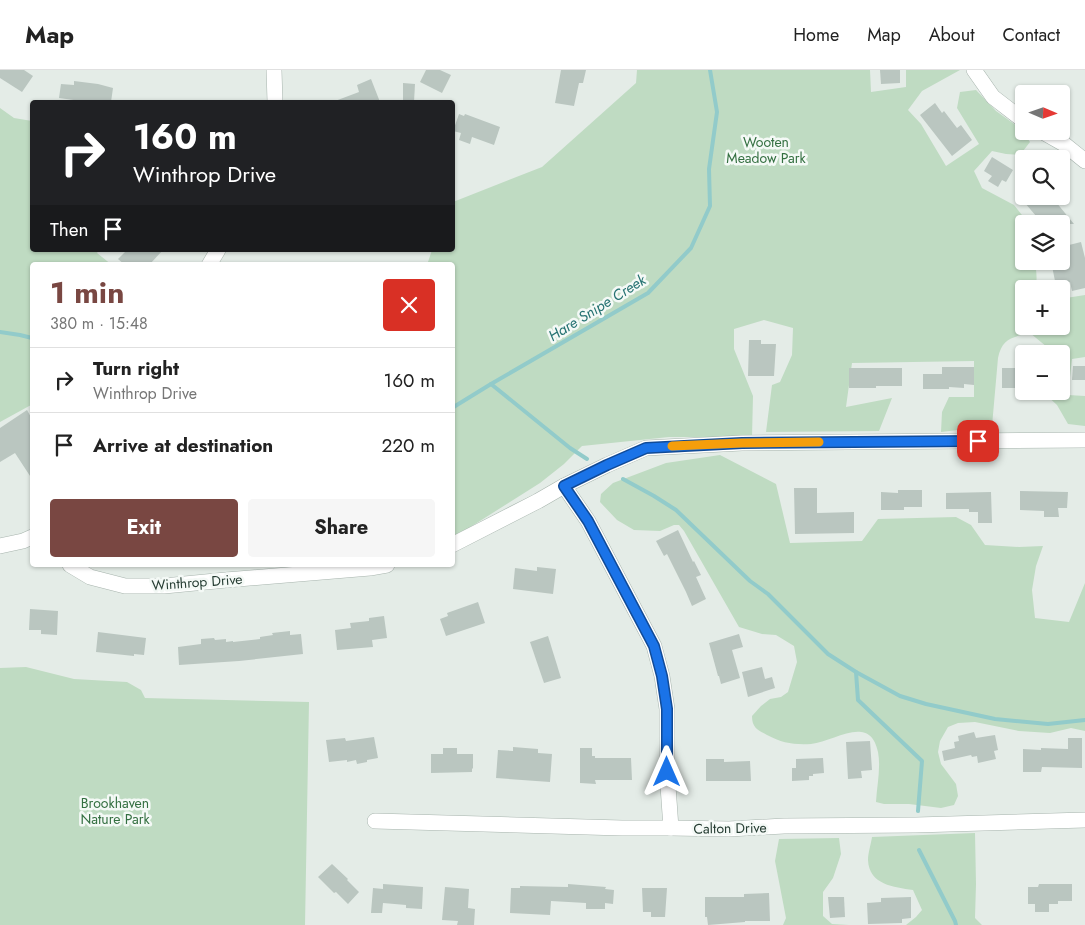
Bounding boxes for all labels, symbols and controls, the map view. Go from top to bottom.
text: Map [25,17,74,52]
text: Home [793,22,839,48]
text: Map [867,22,901,48]
text: About [929,22,974,48]
text: Contact [1002,22,1060,48]
north arrow [1015,85,1070,140]
map controls [1015,85,1070,400]
text: 160 m [133,112,237,162]
icon: right [50,120,115,185]
park label: Wooten Meadow Park [726,132,807,168]
button: search [1015,150,1070,205]
text: Winthrop Drive [133,158,276,190]
icon: arrive [99,215,127,243]
button: layers [1015,215,1070,270]
text: Then [50,216,89,243]
water label: Hare Snipe Creek [544,269,651,347]
text: 1 min [50,271,124,314]
button: close [383,279,435,331]
button: + [1015,280,1070,335]
text: 380 m · 15:48 [50,312,148,335]
button: − [1015,345,1070,400]
text: Turn right [93,355,179,382]
icon: right [50,366,78,394]
text: 160 m [384,367,435,394]
text: Winthrop Drive [93,382,197,405]
pin [957,420,999,462]
icon: arrive [964,427,992,455]
icon: arrive [50,431,78,459]
text: Arrive at destination [93,432,273,459]
text: 220 m [381,432,435,459]
button: Exit [50,499,238,557]
button: Share [248,499,435,557]
street label: Winthrop Drive [151,569,243,595]
position arrow [640,745,692,797]
park label: Brookhaven Nature Park [80,793,150,829]
street label: Calton Drive [693,817,767,839]

